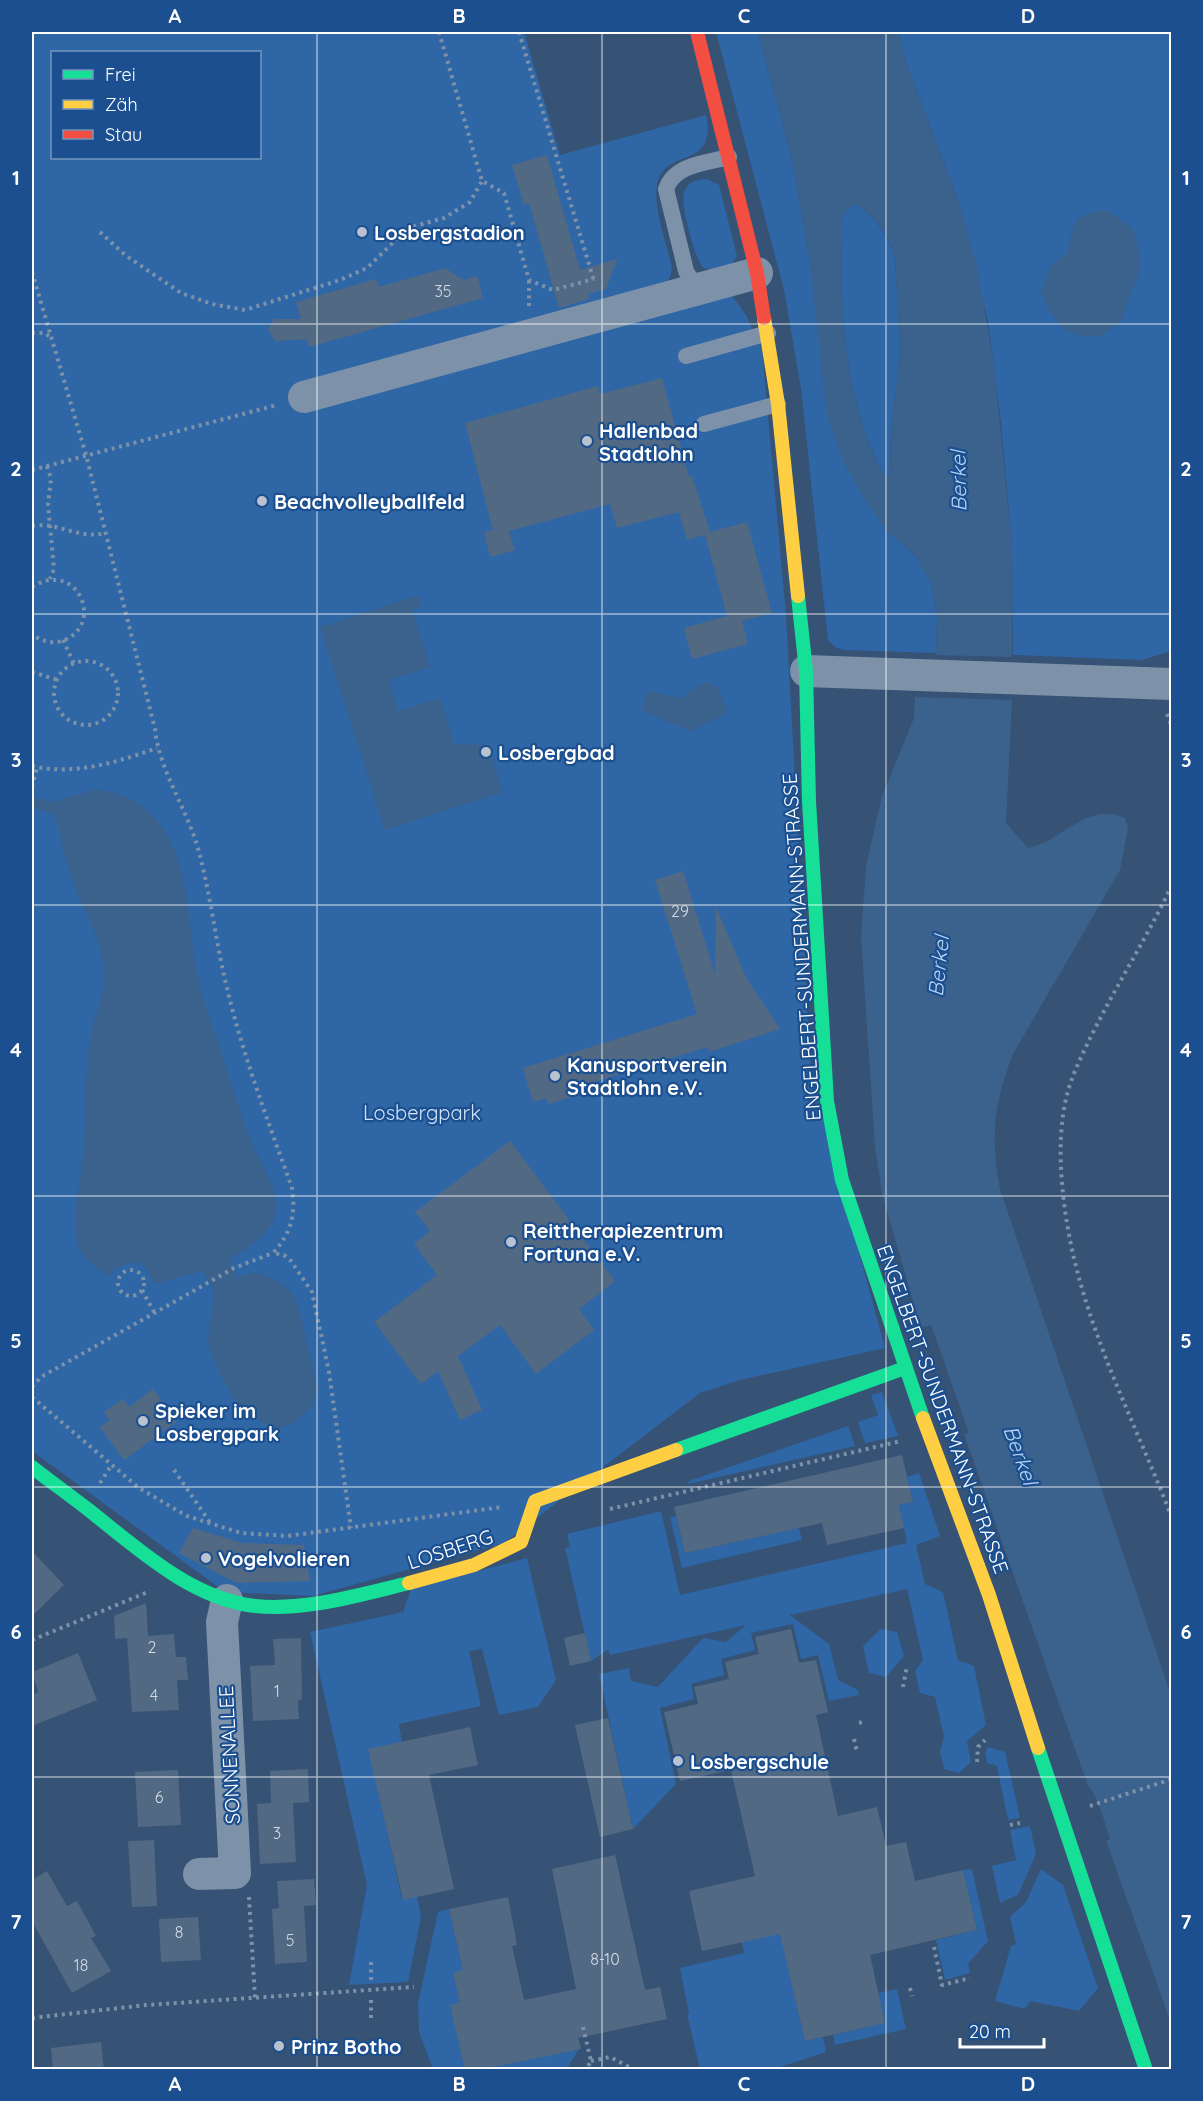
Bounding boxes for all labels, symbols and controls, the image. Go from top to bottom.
text: A [169,3,182,28]
text: B [452,3,466,28]
text: C [738,3,751,28]
text: D [1021,3,1035,28]
legend [51,51,261,159]
text: Frei [105,63,136,86]
text: Zäh [105,93,138,116]
text: Stau [105,123,142,146]
text: 1 [12,165,20,190]
text: 1 [1182,165,1190,190]
place label: Losbergstadion [374,220,525,245]
marker: Losbergstadion [355,225,369,239]
house number: 35 [434,281,452,301]
place label: Hallenbad Stadtlohn [599,418,698,466]
marker: Hallenbad Stadtlohn [580,434,594,448]
water label: Berkel [944,448,972,512]
text: 2 [10,456,22,481]
text: 2 [1180,456,1192,481]
place label: Beachvolleyballfeld [274,489,465,514]
marker: Beachvolleyballfeld [255,494,269,508]
place label: Losbergbad [498,740,615,765]
marker: Losbergbad [479,745,493,759]
text: 3 [11,747,21,772]
text: 3 [1181,747,1191,772]
street label: ENGELBERT-SUNDERMANN-STRASSE [776,772,826,1122]
house number: 29 [671,901,689,921]
water label: Berkel [922,932,954,998]
text: 4 [10,1037,22,1062]
text: 4 [1180,1037,1192,1062]
place label: Kanusportverein Stadtlohn e.V. [567,1052,727,1100]
marker: Kanusportverein Stadtlohn e.V. [548,1069,562,1083]
park label: Losbergpark [363,1100,481,1125]
place label: Reittherapiezentrum Fortuna e.V. [523,1218,723,1266]
marker: Reittherapiezentrum Fortuna e.V. [504,1235,518,1249]
street label: ENGELBERT-SUNDERMANN-STRASSE [872,1241,1014,1577]
text: 5 [10,1328,22,1353]
text: 5 [1180,1328,1192,1353]
place label: Spieker im Losbergpark [155,1398,279,1446]
marker: Spieker im Losbergpark [136,1414,150,1428]
water label: Berkel [998,1422,1044,1490]
street label: LOSBERG [404,1523,496,1575]
place label: Vogelvolieren [218,1546,350,1571]
marker: Vogelvolieren [199,1551,213,1565]
text: 6 [10,1619,22,1644]
text: 6 [1180,1619,1192,1644]
house number: 2 [148,1637,157,1657]
house number: 1 [274,1681,280,1701]
house number: 4 [150,1685,158,1705]
street label: SONNENALLEE [213,1685,245,1825]
place label: Losbergschule [690,1749,829,1774]
marker: Losbergschule [671,1754,685,1768]
house number: 6 [155,1787,164,1807]
house number: 3 [273,1823,281,1843]
text: 7 [11,1909,22,1934]
text: 7 [1181,1909,1192,1934]
house number: 8 [175,1922,183,1942]
house number: 5 [286,1930,294,1950]
house number: 8-10 [590,1949,620,1969]
house number: 18 [74,1955,88,1975]
scale bar [960,2011,1044,2049]
text: 20 m [969,2020,1011,2043]
place label: Prinz Botho [291,2034,402,2059]
marker: Prinz Botho [272,2039,286,2053]
text: A [169,2071,182,2096]
text: B [452,2071,466,2096]
text: C [738,2071,751,2096]
text: D [1021,2071,1035,2096]

